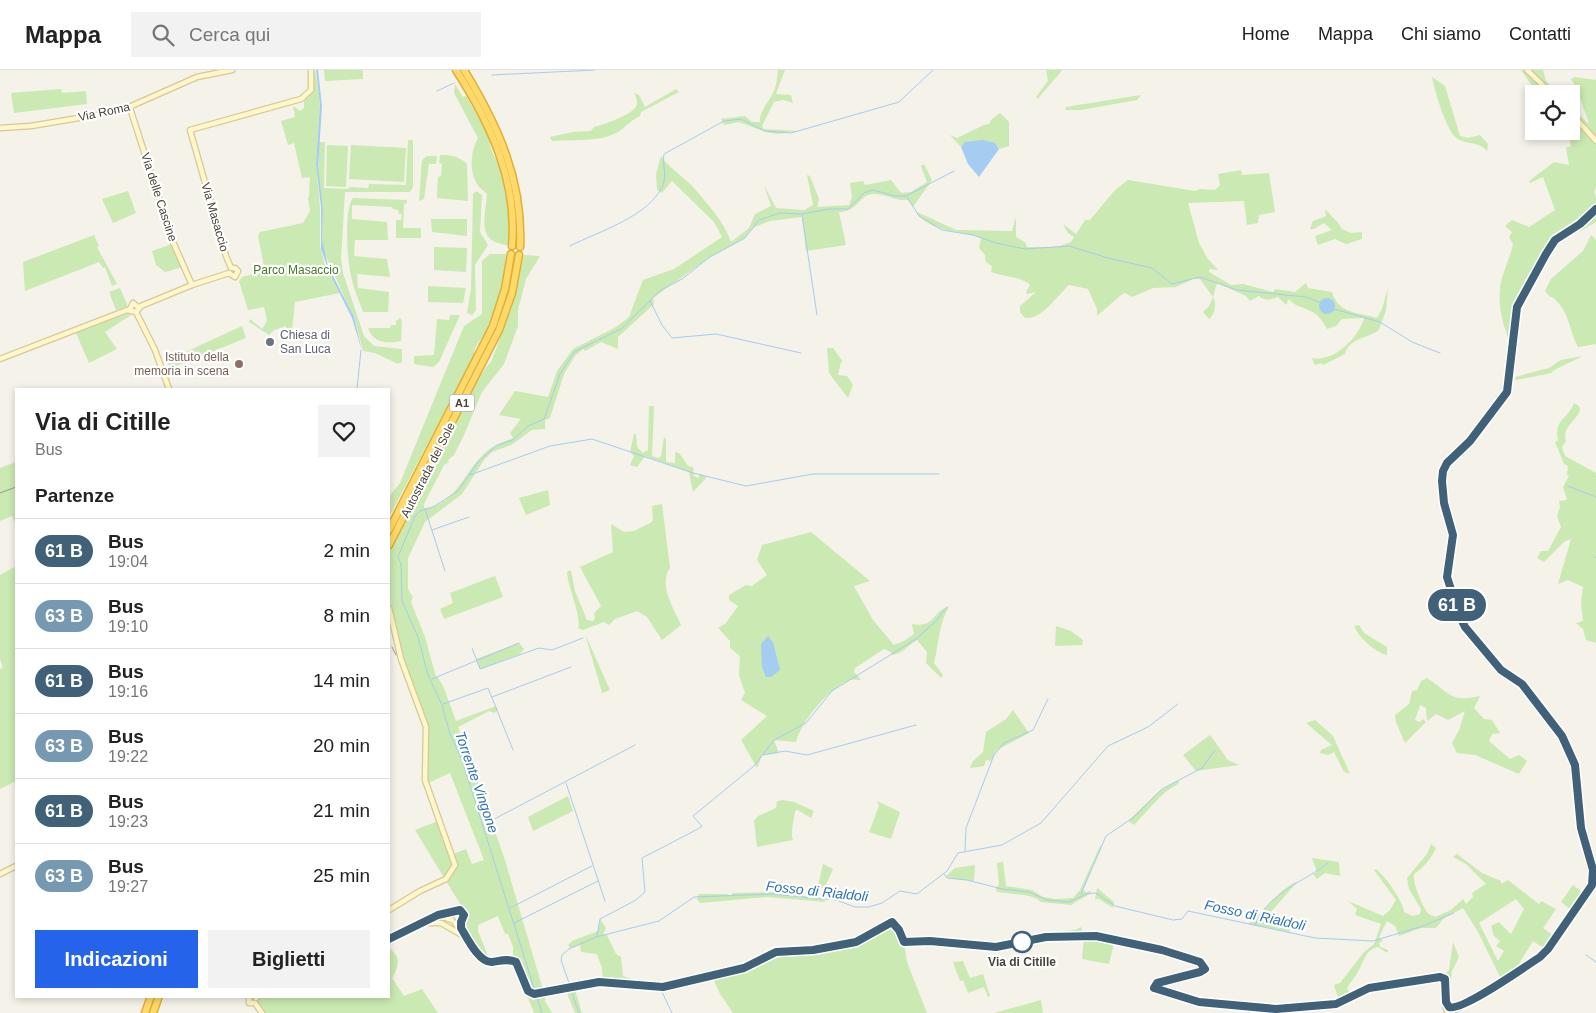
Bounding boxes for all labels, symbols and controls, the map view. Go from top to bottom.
search box [131,12,481,57]
text: Mappa [25,21,101,48]
icon: search [149,21,177,49]
text: Cerca qui [189,24,270,45]
text: Home [1242,24,1290,44]
text: Mappa [1318,24,1373,44]
text: Chi siamo [1401,24,1481,44]
text: Contatti [1509,24,1571,44]
map controls [1525,85,1580,140]
button: locate [1525,85,1580,140]
street label: Via Roma [77,100,131,124]
street label: Via delle Cascine [138,151,180,243]
street label: Via Masaccio [198,181,232,253]
park label: Parco Masaccio [253,263,339,277]
place label: Chiesa di San Luca [280,328,331,356]
marker: Chiesa di San Luca [264,336,276,348]
place label: Istituto della memoria in scena [134,350,229,378]
marker: Istituto della memoria in scena [233,358,245,370]
road number: A1 [450,394,474,412]
button: heart [318,405,370,457]
text: Via di Citille [35,408,171,435]
street label: Autostrada del Sole [398,420,458,520]
text: Bus [35,441,63,458]
text: Partenze [35,485,114,506]
text: Bus [108,531,144,552]
text: 2 min [324,540,370,561]
text: 61 B [45,541,83,561]
text: 19:04 [108,553,148,570]
line badge: 61 B [1422,589,1492,621]
text: 61 B [1438,595,1476,615]
text: Bus [108,596,144,617]
text: 8 min [324,605,370,626]
text: 63 B [45,606,83,626]
text: 19:10 [108,618,148,635]
text: Bus [108,661,144,682]
text: 14 min [313,670,370,691]
text: 61 B [45,671,83,691]
text: 19:16 [108,683,148,700]
text: Bus [108,726,144,747]
water label: Torrente Vingone [452,729,502,835]
text: 20 min [313,735,370,756]
text: 63 B [45,736,83,756]
text: 19:22 [108,748,148,765]
text: Bus [108,791,144,812]
text: 21 min [313,800,370,821]
text: 61 B [45,801,83,821]
text: 19:23 [108,813,148,830]
text: Bus [108,856,144,877]
text: 25 min [313,865,370,886]
text: 63 B [45,866,83,886]
text: 19:27 [108,878,148,895]
water label: Fosso di Rialdoli [765,878,870,904]
water label: Fosso di Rialdoli [1203,896,1308,934]
button: Indicazioni [35,930,198,988]
button: Biglietti [208,930,370,988]
marker: Via di Citille [1011,931,1033,953]
place label: Via di Citille [988,955,1056,969]

